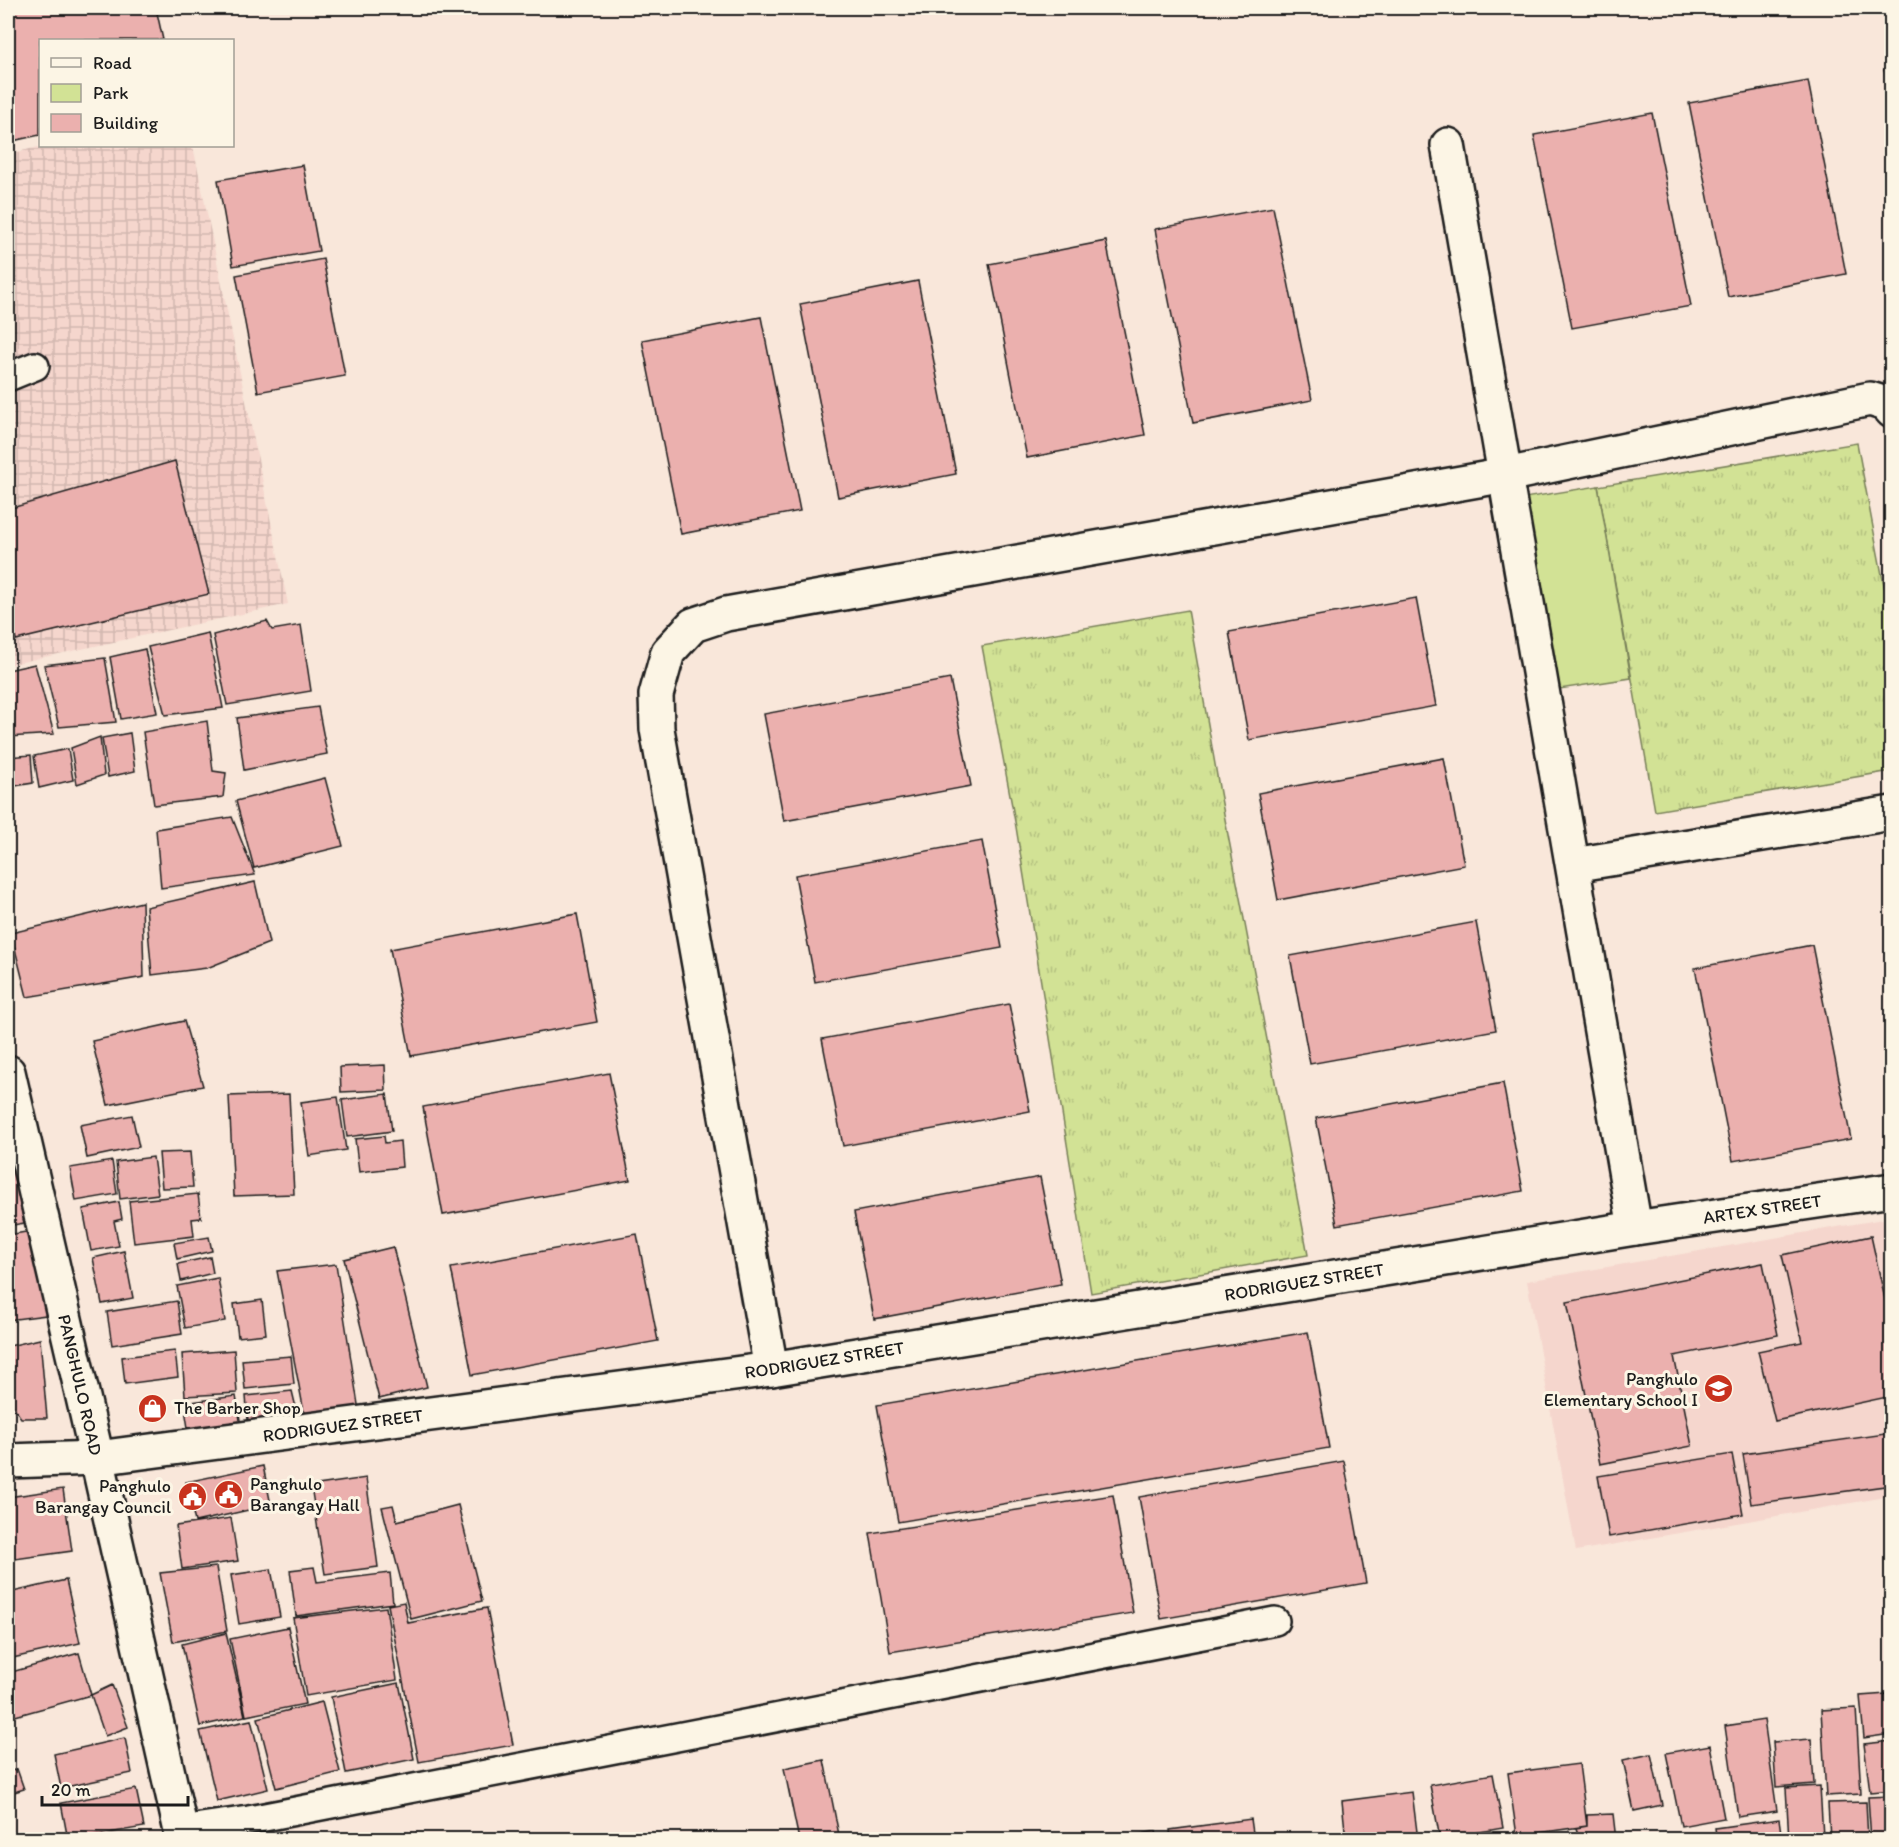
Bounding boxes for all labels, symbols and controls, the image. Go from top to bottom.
legend [39,39,234,147]
text: Road [93,52,132,74]
text: Park [93,82,128,104]
text: Building [93,112,159,134]
street label: ARTEX STREET [1702,1190,1823,1229]
street label: RODRIGUEZ STREET [1223,1258,1385,1306]
street label: PANGHULO ROAD [53,1312,107,1457]
street label: RODRIGUEZ STREET [743,1336,906,1383]
place label: Panghulo Elementary School I [1544,1368,1698,1411]
school or university icon: Panghulo Elementary School I [1703,1373,1735,1405]
shop icon: The Barber Shop [137,1392,169,1424]
place label: The Barber Shop [174,1397,301,1419]
street label: RODRIGUEZ STREET [261,1404,424,1447]
place label: Panghulo Barangay Hall [250,1473,360,1516]
place label: Panghulo Barangay Council [35,1475,171,1518]
public building icon: Panghulo Barangay Hall [213,1478,245,1510]
public building icon: Panghulo Barangay Council [176,1480,208,1512]
scale bar [42,1769,188,1807]
text: 20 m [51,1779,91,1801]

